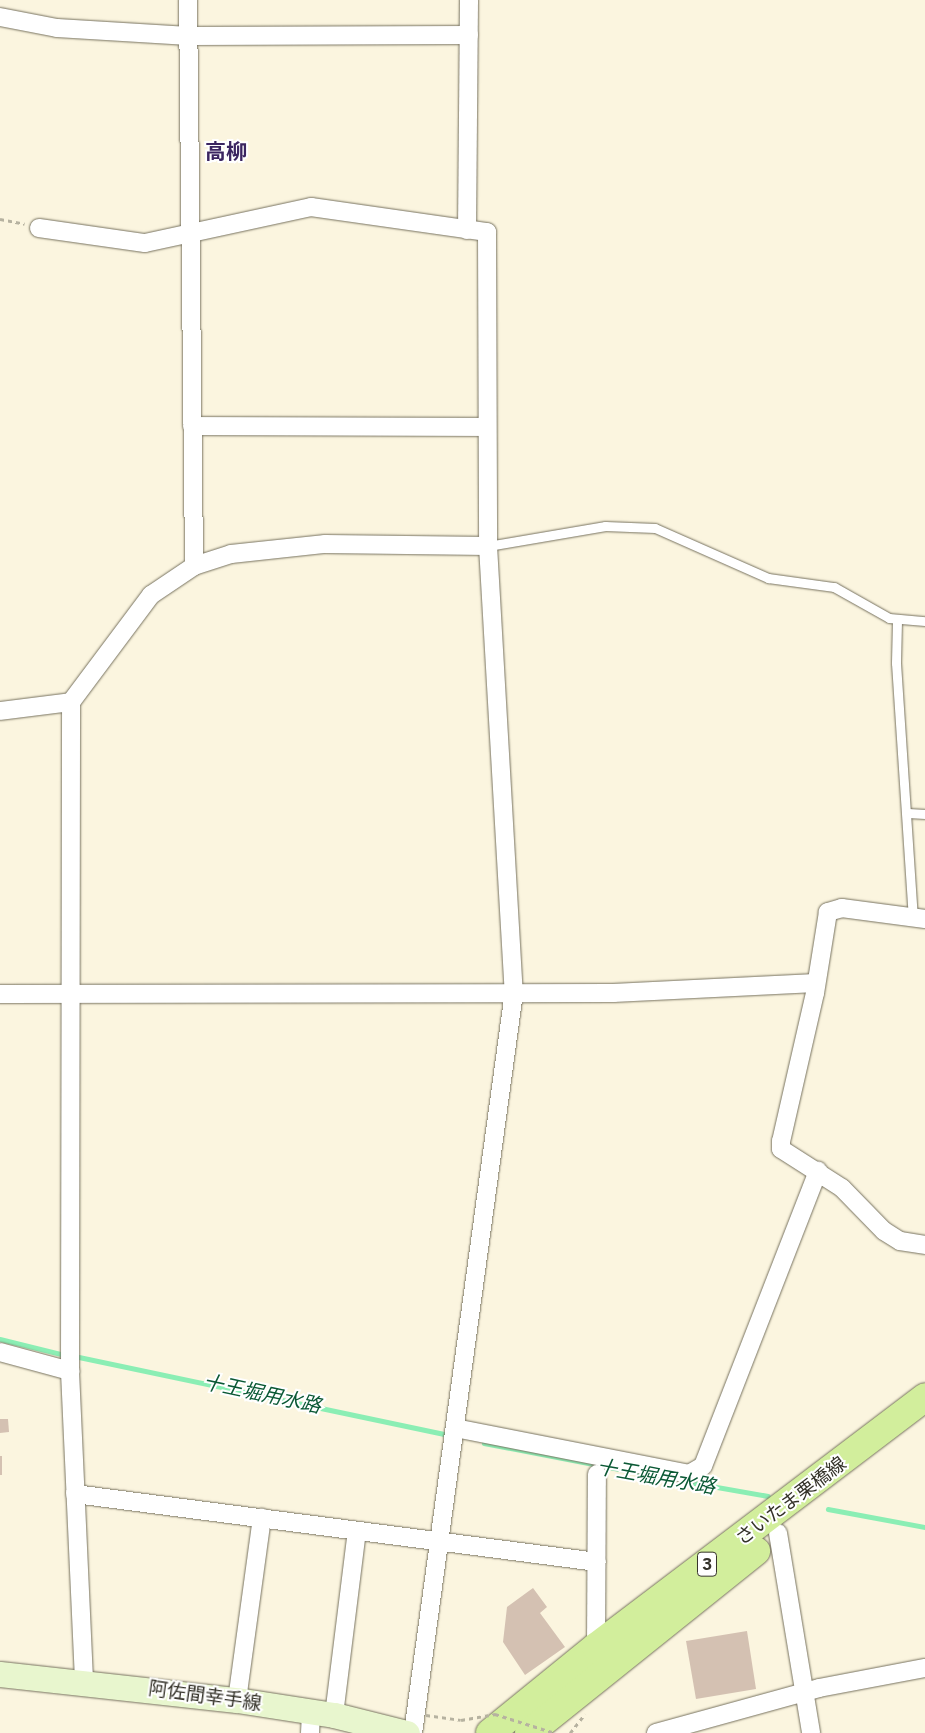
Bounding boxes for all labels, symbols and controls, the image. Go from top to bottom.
district label: 高柳 [205,139,247,165]
water label: 十王堀用水路 [201,1370,323,1418]
street label: さいたま栗橋線 [731,1452,851,1550]
water label: 十王堀用水路 [595,1455,717,1499]
road number: 3 [696,1548,718,1580]
street label: 阿佐間幸手線 [147,1677,263,1715]

